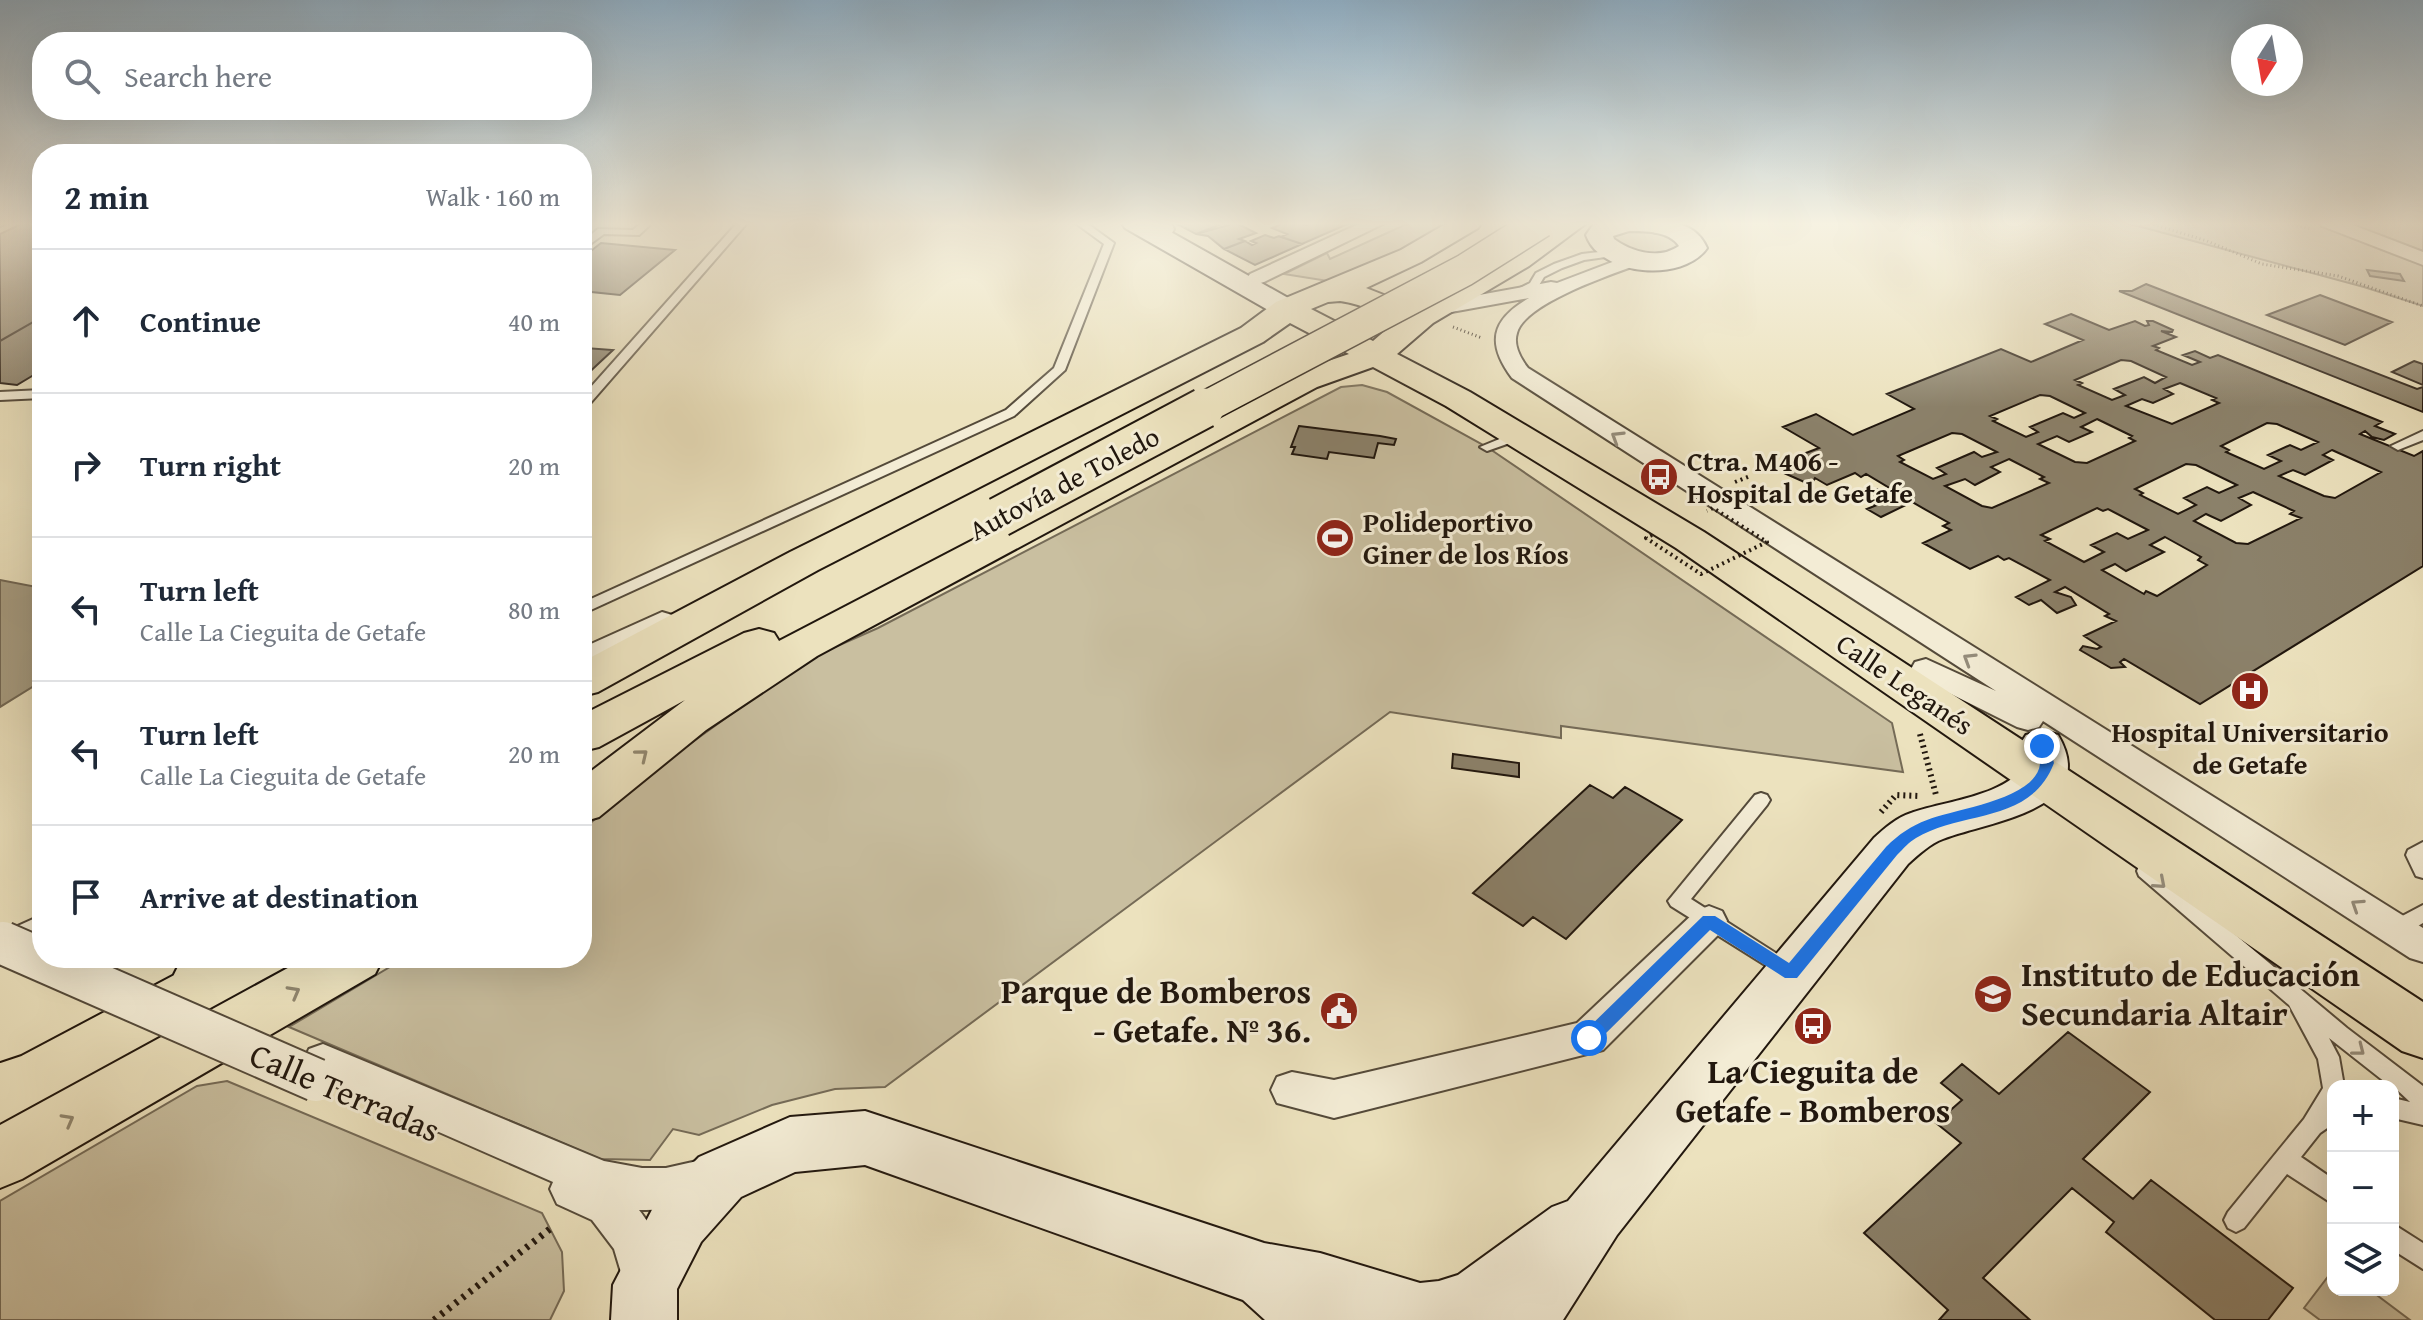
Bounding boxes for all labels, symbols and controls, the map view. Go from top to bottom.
north arrow [2231,24,2303,96]
search box [32,32,592,120]
icon: search [60,54,104,98]
text: Search here [124,54,272,98]
text: 2 min [64,172,149,221]
text: Walk · 160 m [426,177,560,216]
icon: ahead [64,299,108,343]
text: Continue [140,299,261,343]
text: 40 m [508,302,560,341]
street label: Autovía de Toledo [961,415,1166,550]
one-way arrow [1611,431,1625,446]
place label: Ctra. M406 - Hospital de Getafe [1687,440,1913,513]
icon: right [64,443,108,487]
text: Turn right [140,443,281,487]
text: 20 m [508,446,560,485]
bus stop icon: Ctra. M406 - Hospital de Getafe [1638,456,1680,498]
place label: Polideportivo Giner de los Ríos [1363,501,1569,574]
sports icon: Polideportivo Giner de los Ríos [1314,517,1356,559]
text: Turn left [140,568,259,612]
icon: left [64,587,108,631]
text: 80 m [508,590,560,629]
text: Calle La Cieguita de Getafe [140,612,426,651]
street label: Calle Leganés [1829,623,1982,745]
one-way arrow [1963,654,1977,669]
hospital icon: Hospital Universitario de Getafe [2229,670,2271,712]
place label: Hospital Universitario de Getafe [2111,711,2389,784]
text: Turn left [140,712,259,756]
route end [2024,728,2060,764]
icon: left [64,731,108,775]
text: 20 m [508,734,560,773]
one-way arrow [633,750,648,764]
text: Calle La Cieguita de Getafe [140,756,426,795]
one-way arrow [2151,873,2166,888]
icon: arrive [64,875,108,919]
text: Arrive at destination [140,875,418,919]
one-way arrow [2352,899,2366,914]
place label: Instituto de Educación Secundaria Altair [2021,949,2360,1037]
place label: Parque de Bomberos - Getafe. Nº 36. [1001,966,1311,1054]
school or university icon: Instituto de Educación Secundaria Altair [1972,973,2014,1015]
one-way arrow [286,986,300,1002]
public building icon: Parque de Bomberos - Getafe. Nº 36. [1318,990,1360,1032]
bus stop icon: La Cieguita de Getafe - Bomberos [1792,1005,1834,1047]
route start [1571,1020,1607,1056]
street label: Calle Terradas [243,1029,448,1154]
one-way arrow [2350,1040,2364,1055]
place label: La Cieguita de Getafe - Bomberos [1676,1046,1950,1134]
map controls [2327,1080,2399,1296]
button: + [2327,1080,2399,1152]
one-way arrow [59,1114,74,1130]
button: − [2327,1152,2399,1224]
button: layers [2327,1224,2399,1296]

